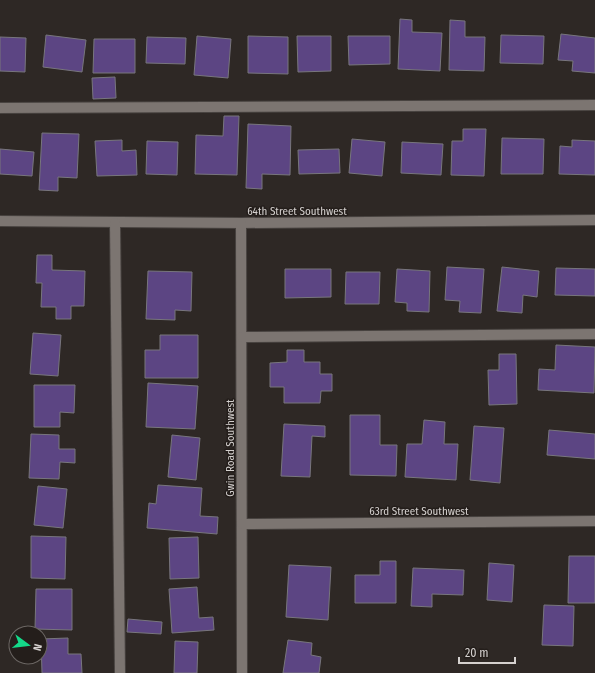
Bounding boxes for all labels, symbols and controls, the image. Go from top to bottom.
street label: 64th Street Southwest [247,205,347,218]
street label: Gwin Road Southwest [224,399,237,497]
street label: 63rd Street Southwest [369,505,469,518]
north arrow [8,625,48,665]
scale bar [459,639,515,665]
text: N [30,643,44,652]
text: 20 m [465,646,489,660]

